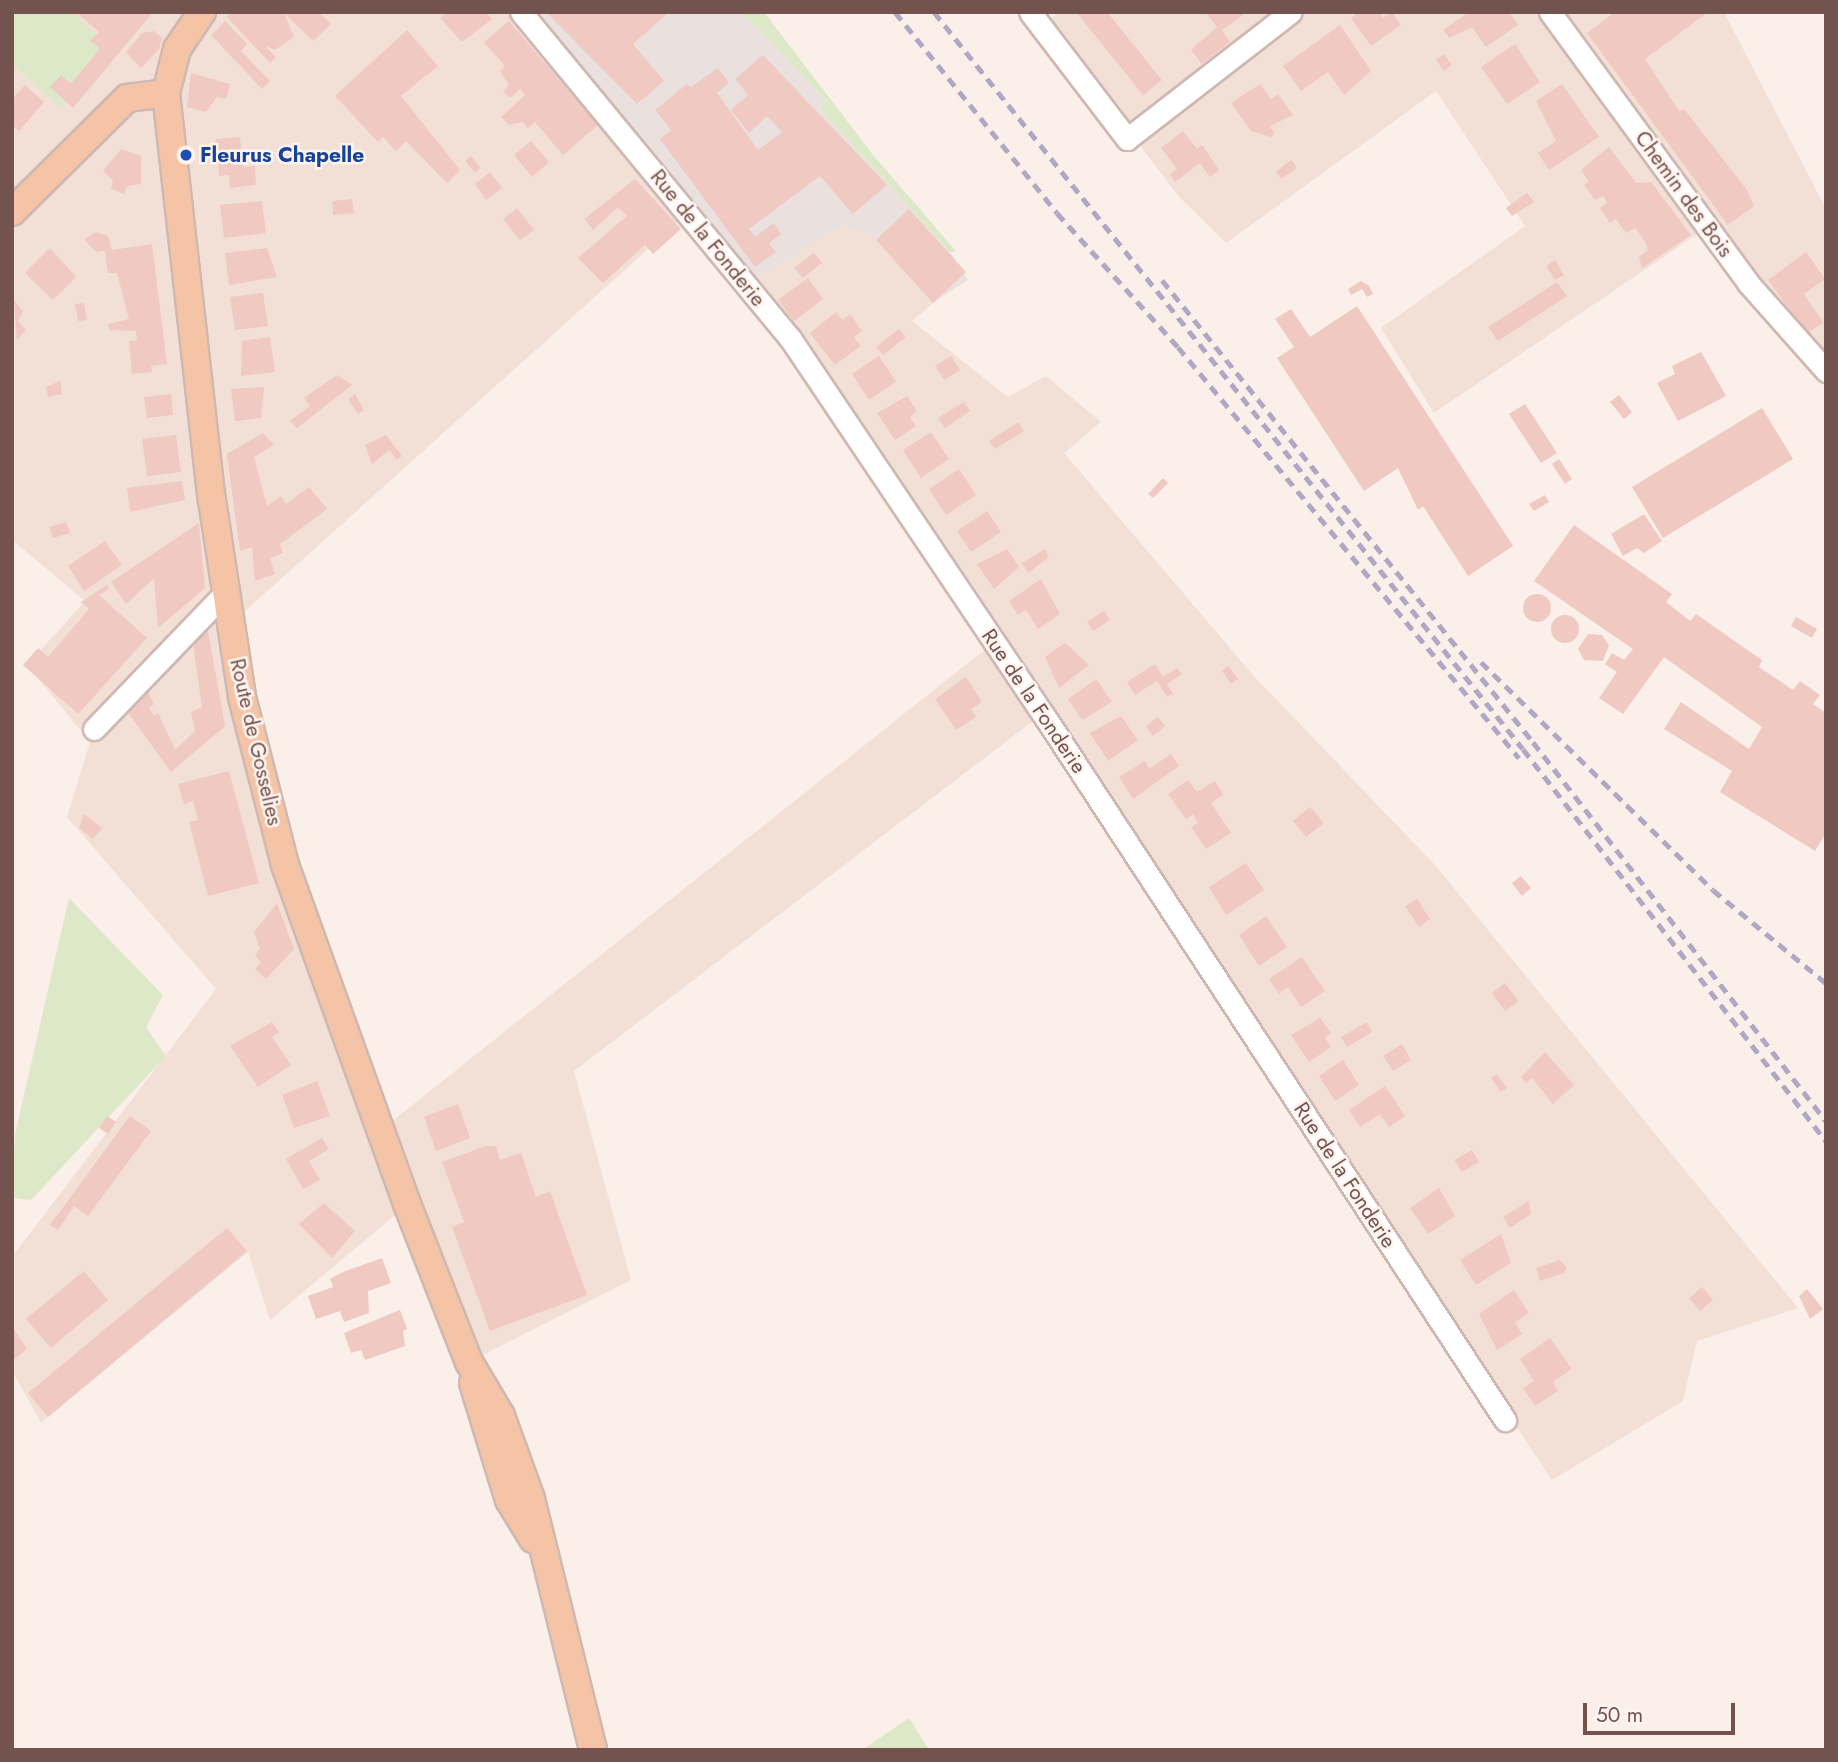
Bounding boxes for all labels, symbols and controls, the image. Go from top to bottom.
street label: Chemin des Bois [1630,126,1738,262]
place label: Fleurus Chapelle [200,142,364,168]
marker: Fleurus Chapelle [178,147,194,163]
street label: Rue de la Fonderie [645,164,771,312]
street label: Rue de la Fonderie [976,624,1092,778]
street label: Route de Gosselies [225,656,287,828]
street label: Rue de la Fonderie [1288,1097,1402,1253]
scale bar [1586,1688,1738,1732]
text: 50 m [1596,1700,1643,1730]

